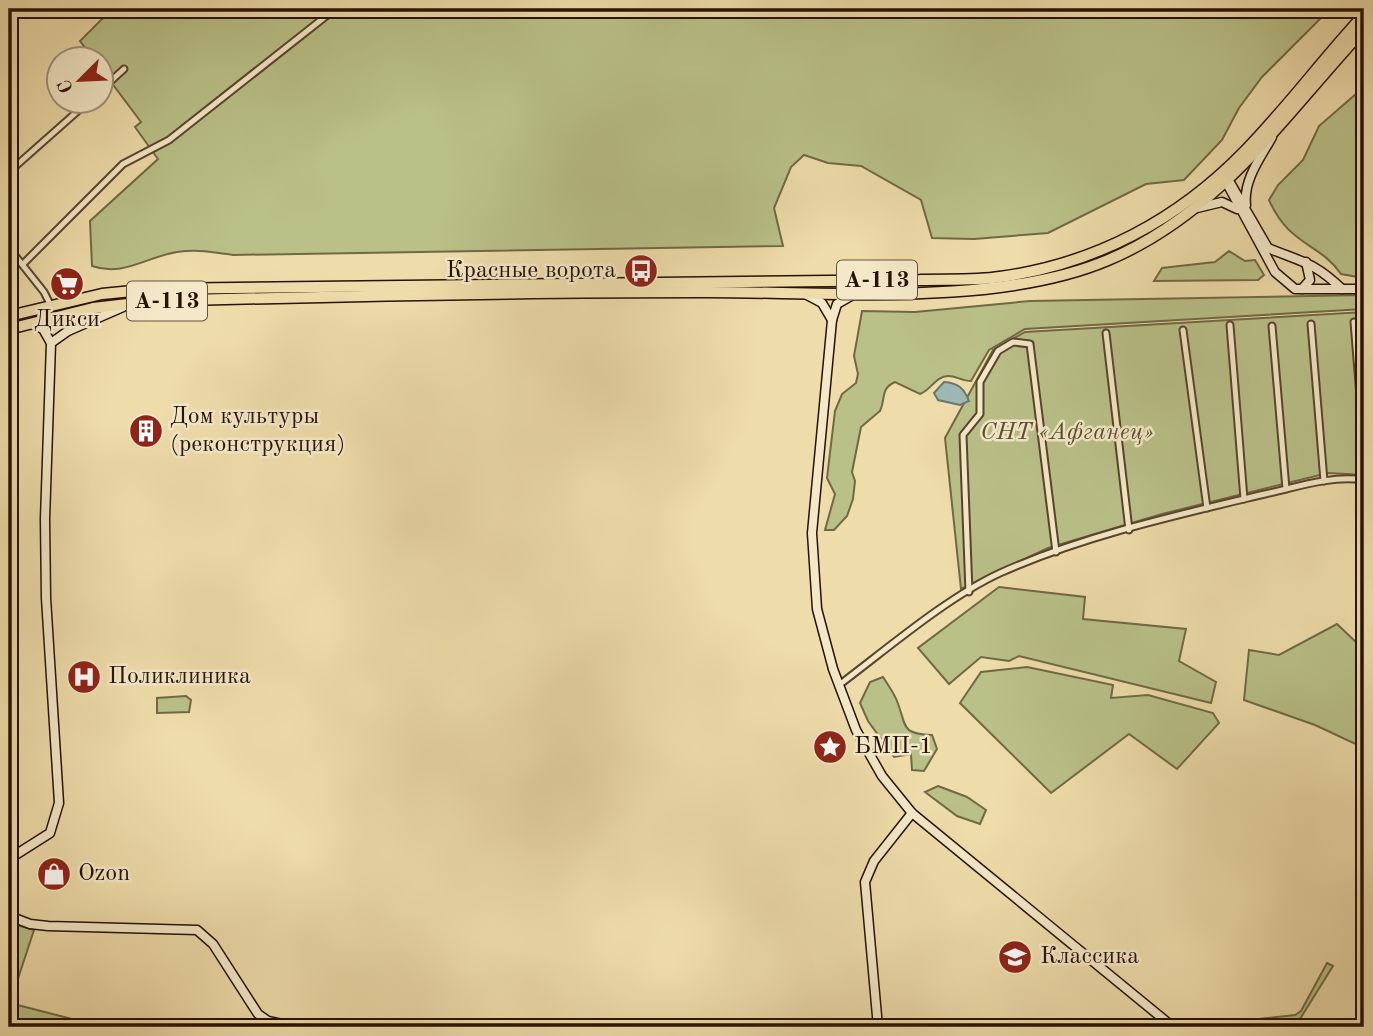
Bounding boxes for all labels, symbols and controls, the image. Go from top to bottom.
north arrow [46,46,116,116]
text: С [56,76,78,95]
bus stop icon: Красные ворота [622,252,660,290]
place label: Красные ворота [446,259,616,283]
road number: А-113 [837,260,917,300]
supermarket icon: Дикси [48,265,86,303]
road number: А-113 [127,282,207,320]
place label: Дикси [34,308,100,332]
place label: Дом культуры (реконструкция) [170,405,345,457]
building icon: Дом культуры (реконструкция) [127,412,165,450]
park label: СНТ «Афганец» [980,421,1154,445]
hospital icon: Поликлиника [65,658,103,696]
place label: Поликлиника [108,665,251,689]
place icon: БМП-1 [811,728,849,766]
place label: БМП-1 [854,735,933,759]
shop icon: Ozon [35,855,73,893]
place label: Ozon [78,862,130,886]
school or university icon: Классика [996,938,1034,976]
place label: Классика [1040,945,1139,969]

